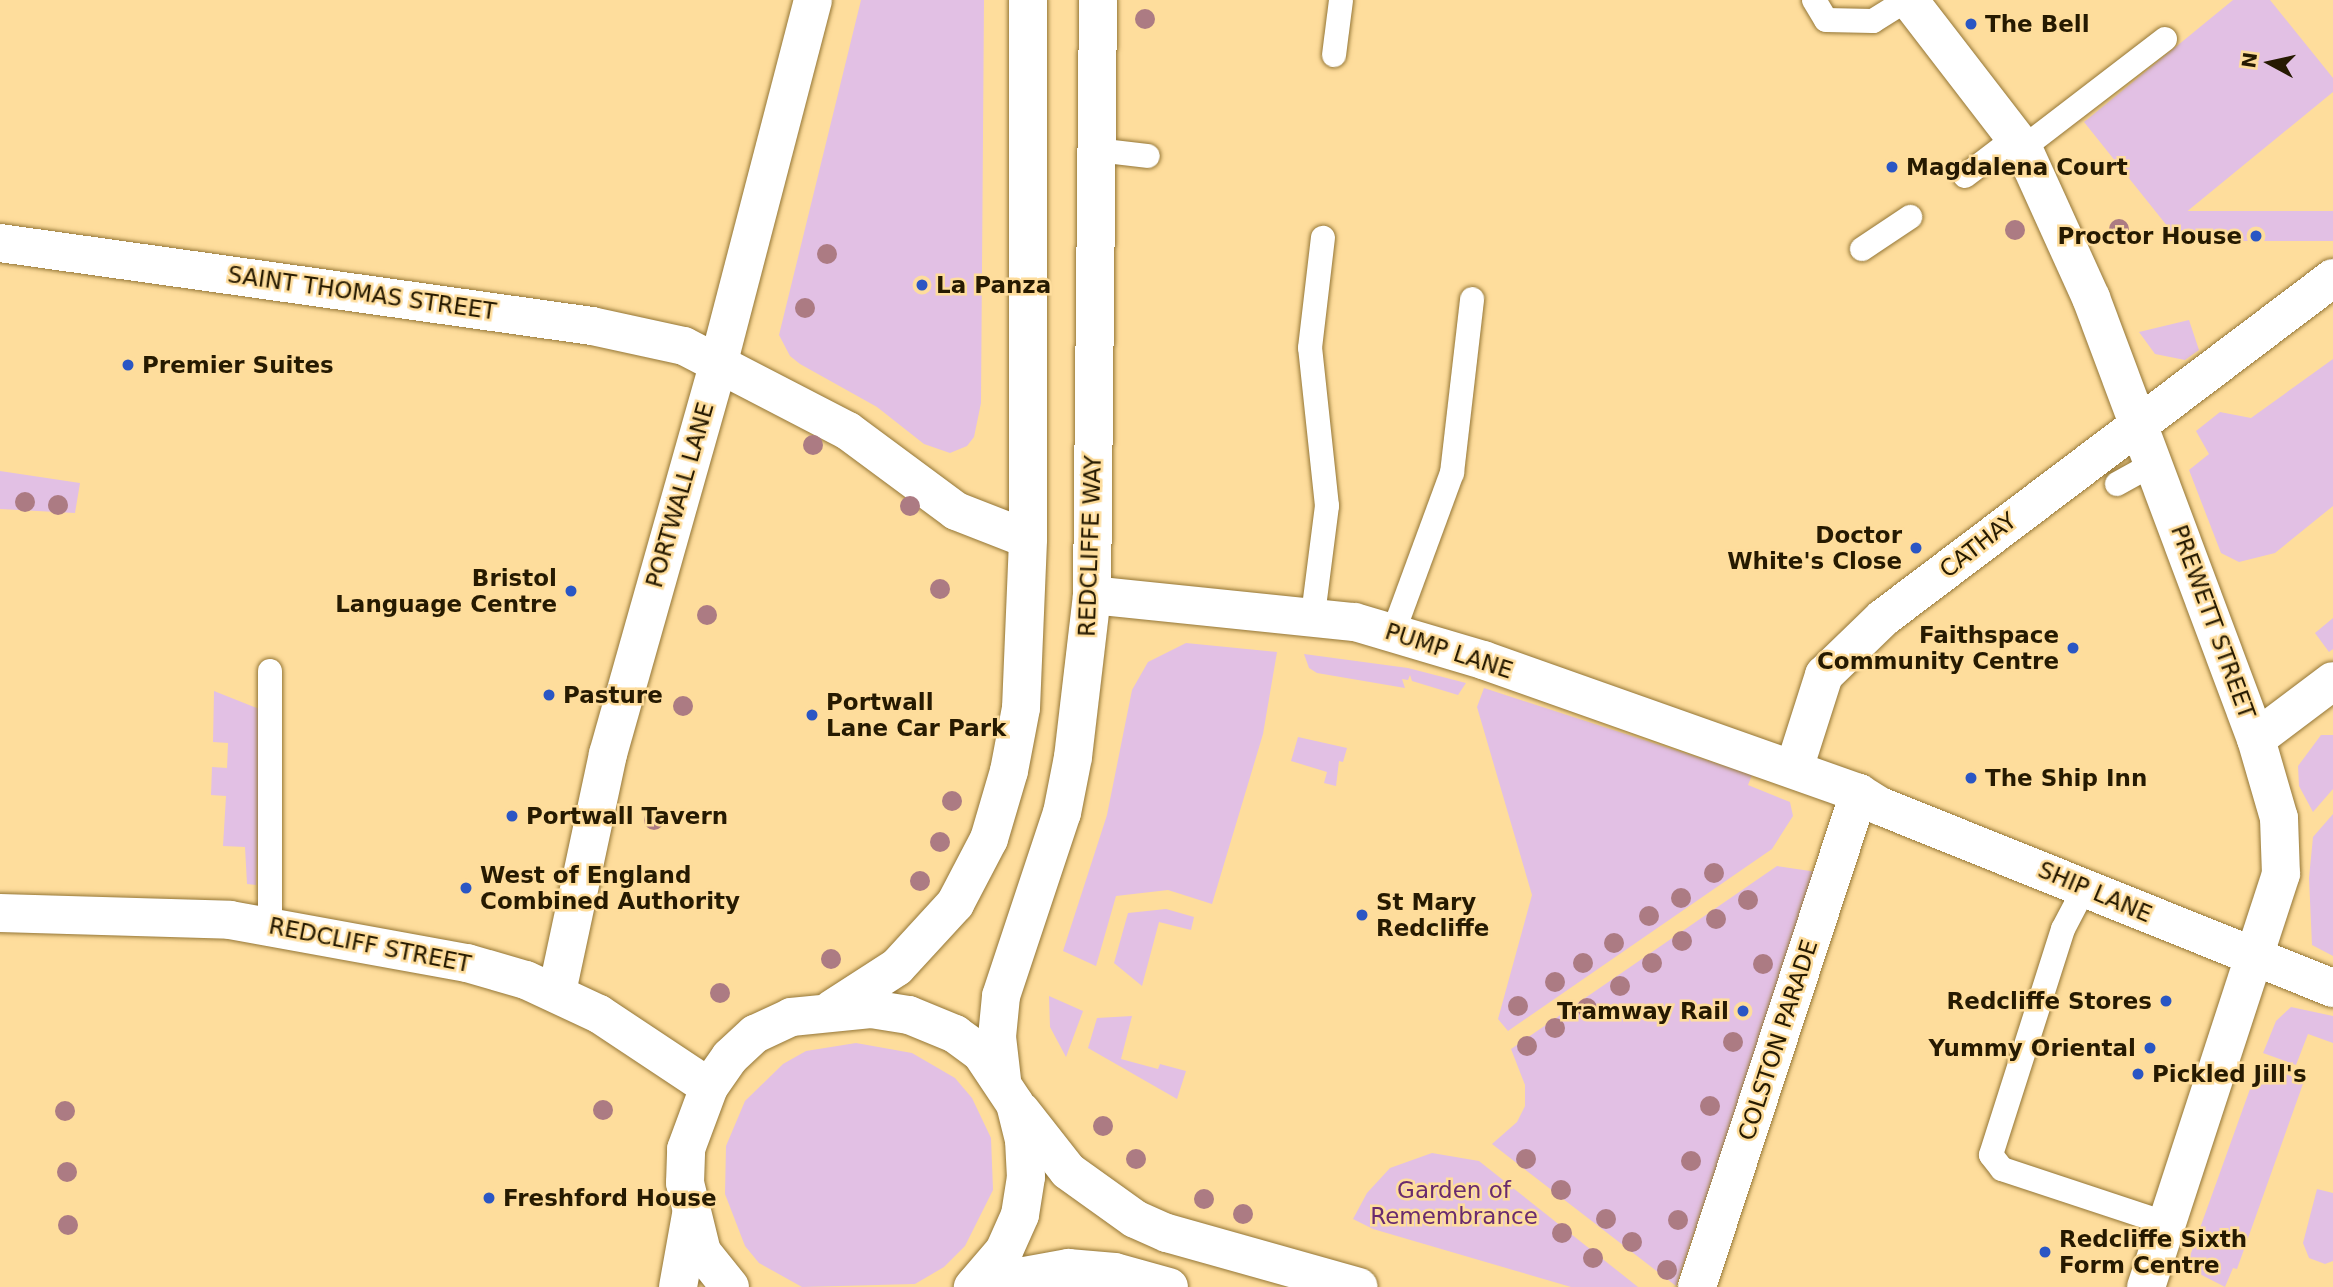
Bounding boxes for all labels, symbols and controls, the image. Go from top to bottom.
place label: The Bell [1985,10,2090,38]
marker: The Bell [1963,16,1979,32]
north arrow [2235,28,2305,98]
text: N [2237,51,2261,69]
place label: Magdalena Court [1906,153,2128,181]
marker: Magdalena Court [1884,159,1900,175]
place label: Proctor House [2058,222,2242,250]
marker: Proctor House [2248,228,2264,244]
street label: SAINT THOMAS STREET [226,260,498,326]
place label: La Panza [936,271,1051,299]
marker: La Panza [914,277,930,293]
place label: Premier Suites [142,351,334,379]
marker: Premier Suites [120,357,136,373]
street label: PORTWALL LANE [640,399,720,591]
street label: REDCLIFFE WAY [1073,455,1107,637]
street label: CATHAY [1934,507,2022,583]
place label: Doctor White's Close [1727,521,1902,575]
street label: PREWETT STREET [2165,521,2261,723]
marker: Doctor White's Close [1908,540,1924,556]
place label: Bristol Language Centre [335,564,557,618]
marker: Bristol Language Centre [563,583,579,599]
street label: PUMP LANE [1382,617,1516,685]
place label: Faithspace Community Centre [1817,621,2059,675]
marker: Faithspace Community Centre [2065,640,2081,656]
place label: Pasture [563,681,663,709]
marker: Pasture [541,687,557,703]
place label: Portwall Lane Car Park [826,688,1006,742]
marker: Portwall Lane Car Park [804,707,820,723]
place label: The Ship Inn [1985,764,2147,792]
marker: The Ship Inn [1963,770,1979,786]
place label: Portwall Tavern [526,802,728,830]
marker: Portwall Tavern [504,808,520,824]
street label: SHIP LANE [2034,856,2156,928]
place label: West of England Combined Authority [480,861,740,915]
marker: West of England Combined Authority [458,880,474,896]
place label: St Mary Redcliffe [1376,888,1489,942]
marker: St Mary Redcliffe [1354,907,1370,923]
street label: REDCLIFF STREET [267,912,473,978]
street label: COLSTON PARADE [1733,936,1823,1144]
place label: Redcliffe Stores [1947,987,2152,1015]
marker: Redcliffe Stores [2158,993,2174,1009]
place label: Tramway Rail [1557,997,1729,1025]
marker: Tramway Rail [1735,1003,1751,1019]
place label: Yummy Oriental [1929,1034,2136,1062]
marker: Yummy Oriental [2142,1040,2158,1056]
place label: Pickled Jill's [2152,1060,2307,1088]
marker: Pickled Jill's [2130,1066,2146,1082]
park label: Garden of Remembrance [1370,1176,1538,1230]
place label: Freshford House [503,1184,717,1212]
marker: Freshford House [481,1190,497,1206]
place label: Redcliffe Sixth Form Centre [2059,1225,2247,1279]
marker: Redcliffe Sixth Form Centre [2037,1244,2053,1260]

